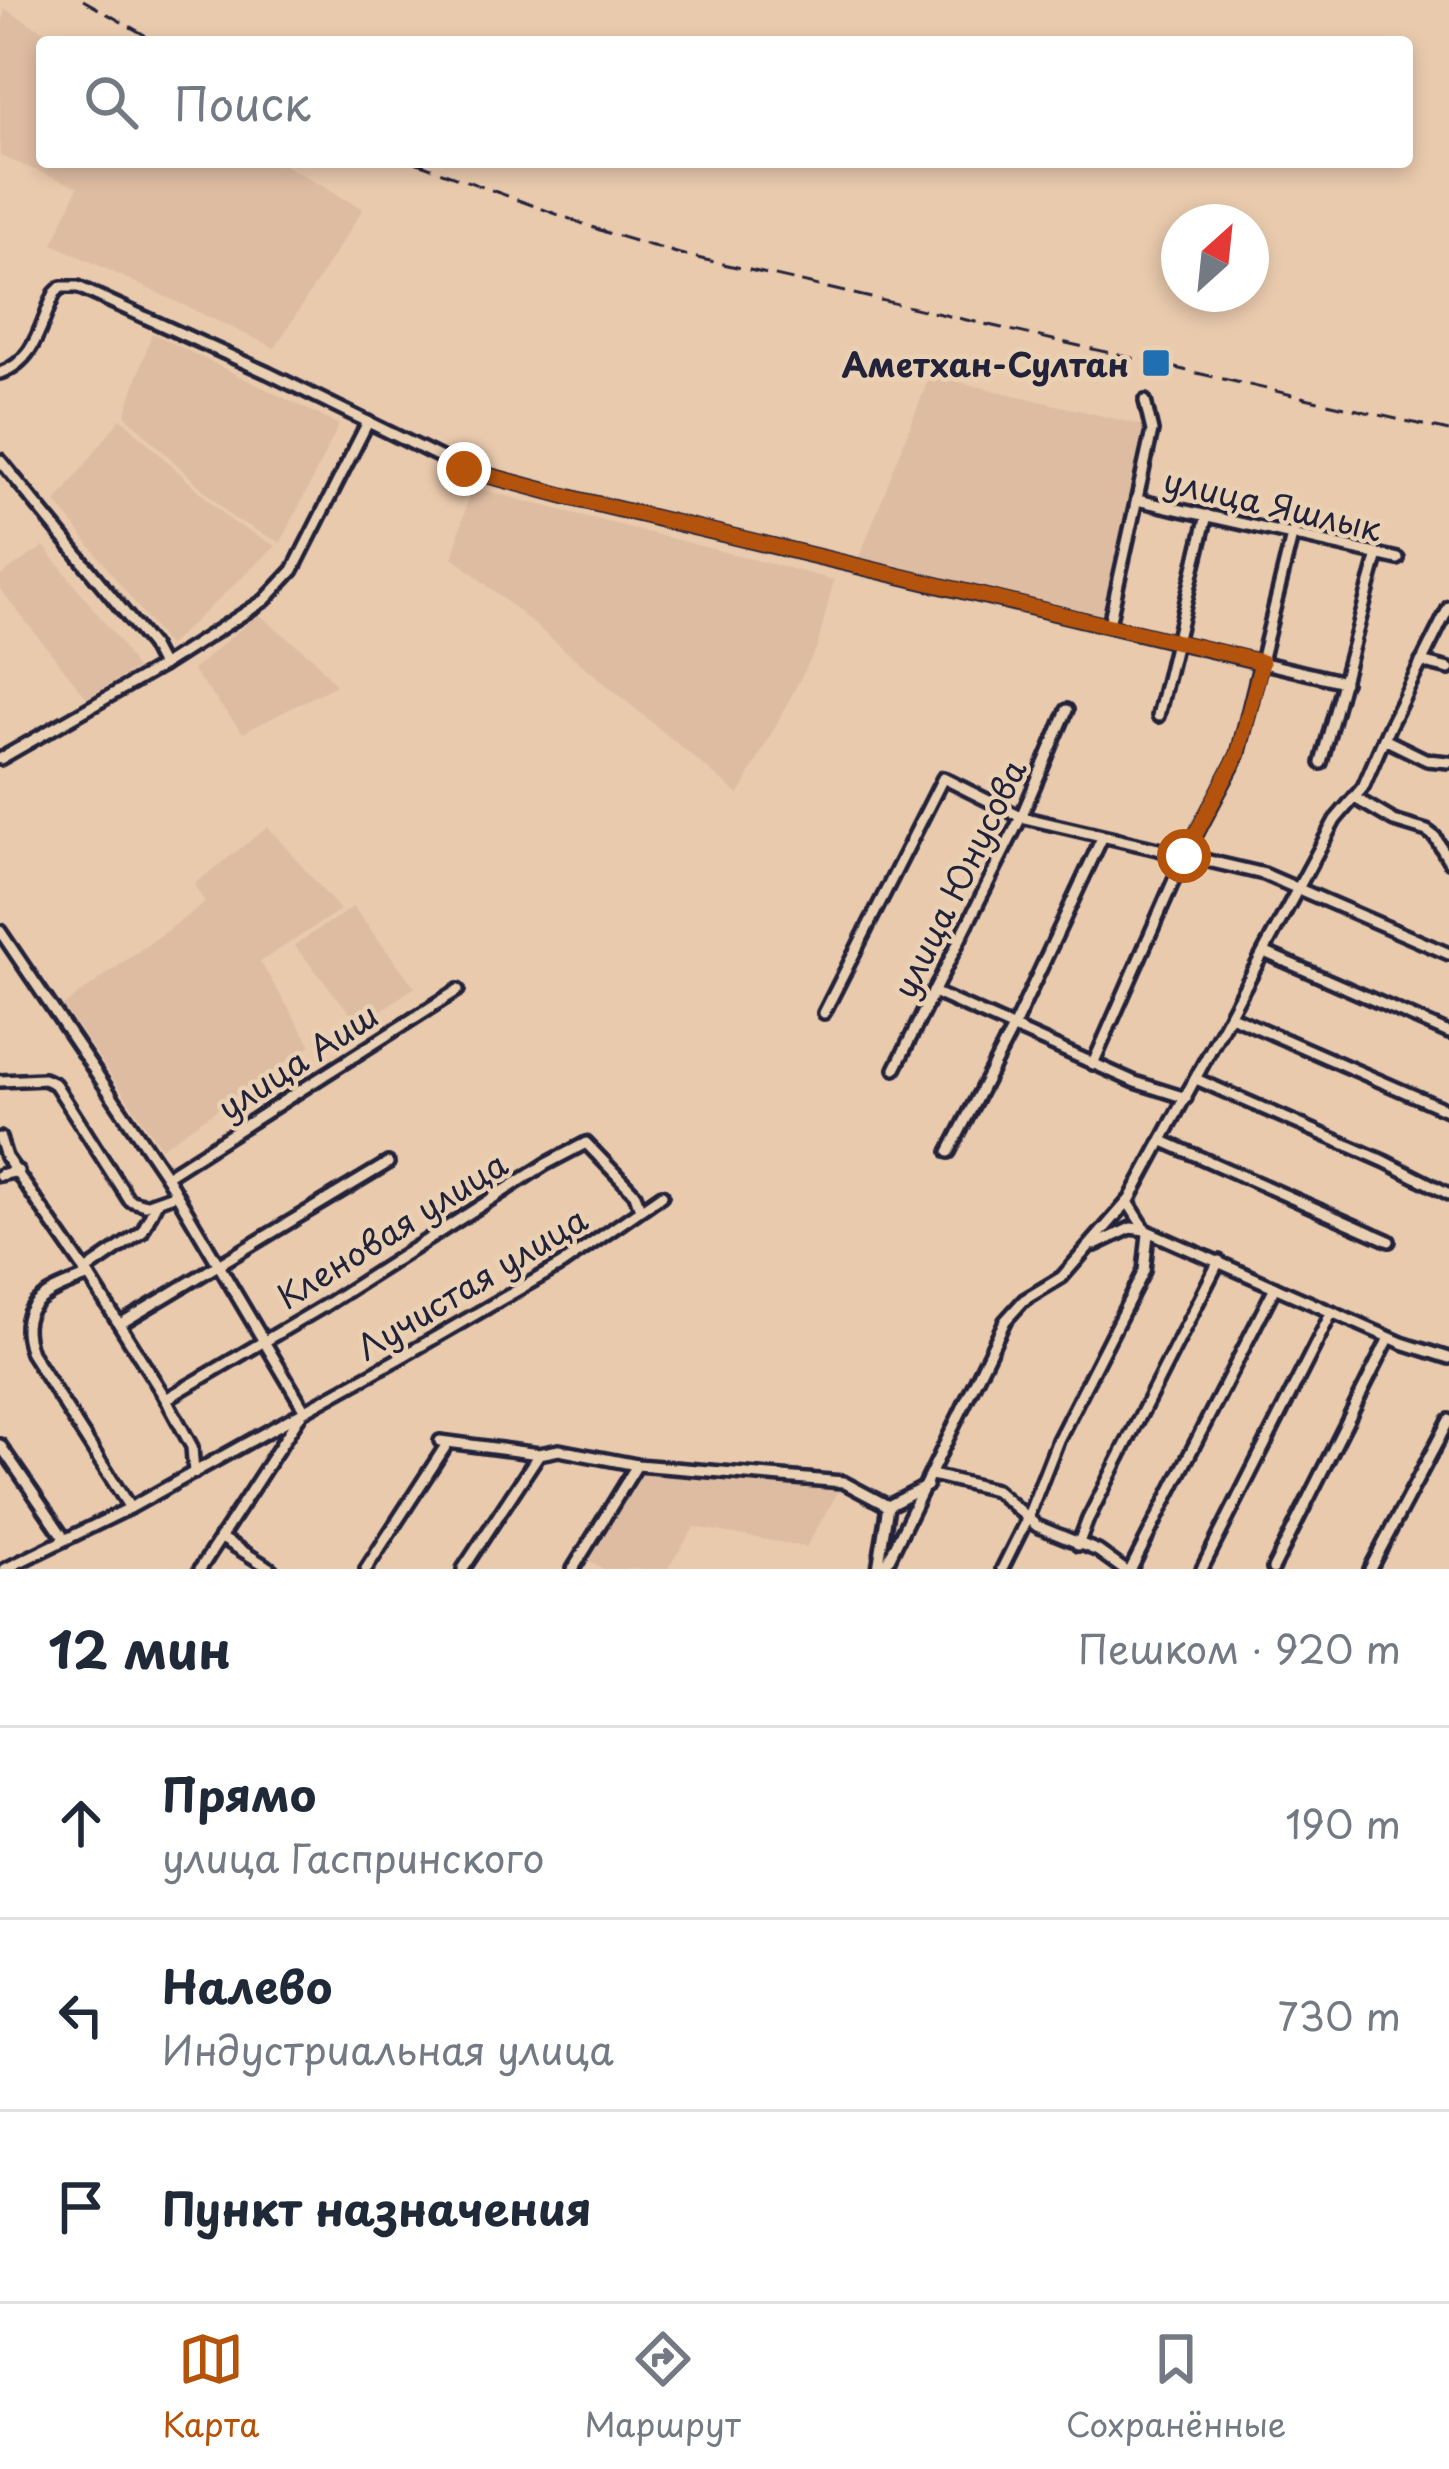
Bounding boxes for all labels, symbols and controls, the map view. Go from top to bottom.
search box [36,36,1413,168]
text: Поиск [174,68,311,136]
icon: search [78,69,144,135]
north arrow [1161,204,1269,312]
place label: Аметхан-Султан [842,338,1129,388]
marker: Аметхан-Султан [1140,347,1172,379]
route end [437,442,491,496]
street label: улица Яшлык [1159,454,1387,552]
street label: улица Юнусова [879,750,1038,1006]
route start [1157,829,1211,883]
street label: улица Аиш [207,989,387,1131]
street label: Кленовая улица [266,1138,516,1320]
street label: Лучистая улица [346,1193,596,1371]
text: 12 мин [48,1609,231,1686]
text: Пешком · 920 m [1078,1618,1401,1677]
text: Прямо [162,1759,316,1827]
icon: ahead [48,1790,114,1856]
text: 190 m [1285,1793,1401,1852]
text: улица Гаспринского [162,1827,544,1886]
text: Налево [162,1951,332,2019]
icon: left [48,1982,114,2048]
text: 730 m [1278,1985,1401,2044]
text: Индустриальная улица [162,2019,614,2078]
text: Пункт назначения [162,2173,592,2241]
icon: arrive [48,2174,114,2240]
tab: Карта [163,2326,259,2448]
tab: Маршрут [585,2326,741,2448]
tab: Сохранённые [1066,2326,1286,2448]

